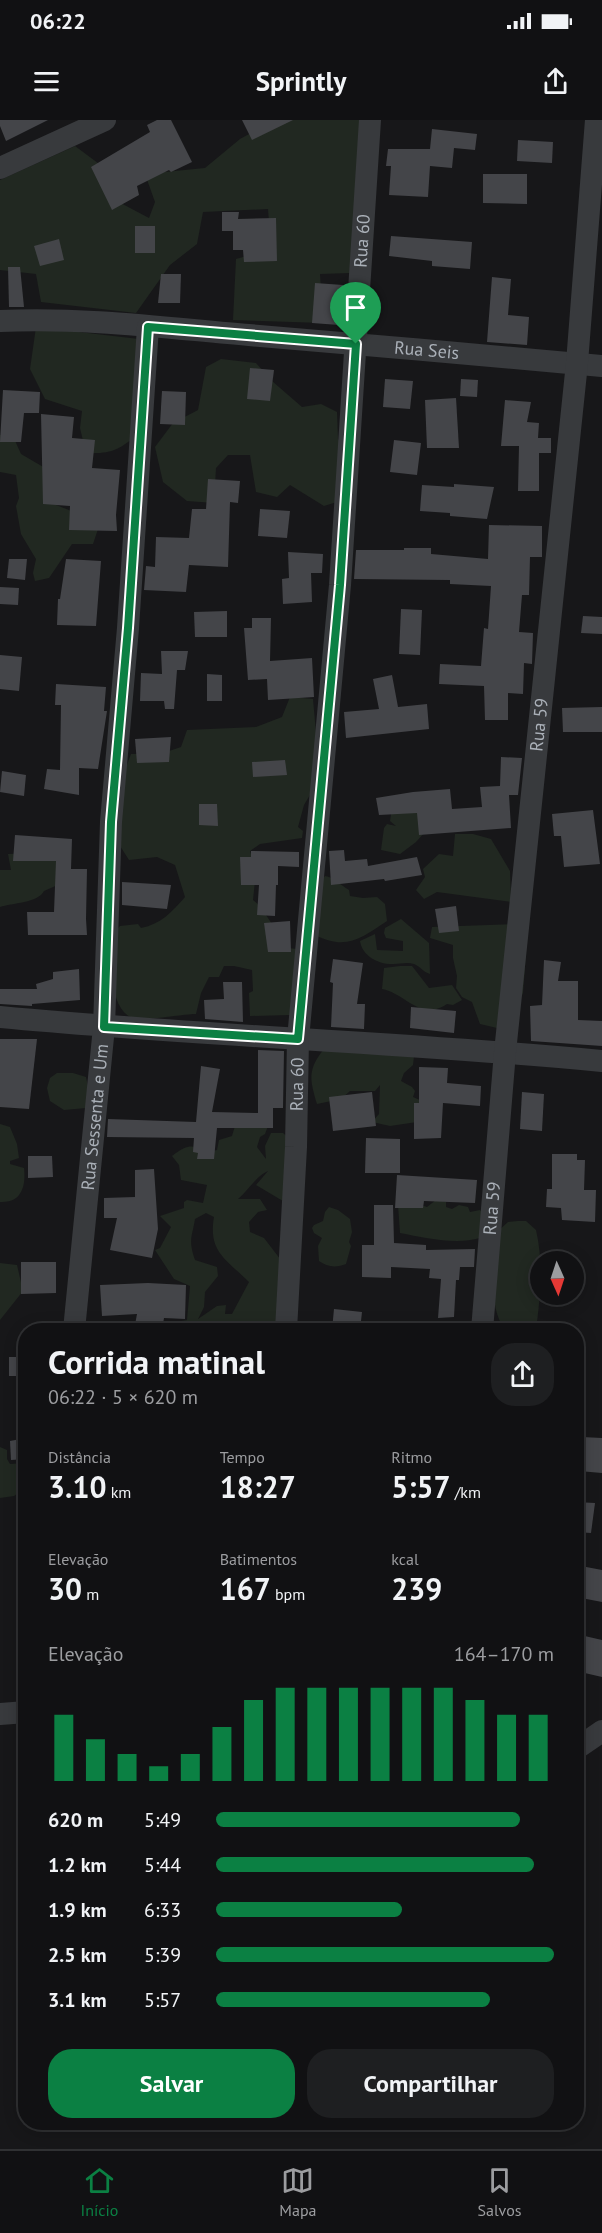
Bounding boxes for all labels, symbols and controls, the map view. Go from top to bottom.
text: 06:22 [30,7,86,35]
text: Sprintly [256,64,346,98]
icon: menu [30,65,63,98]
icon: share [539,65,572,98]
street label: Rua 60 [348,213,375,268]
pin [330,282,381,344]
icon: arrive [339,291,372,324]
street label: Rua Seis [393,335,460,364]
street label: Rua 59 [524,697,553,753]
street label: Rua Sessenta e Um [76,1043,113,1191]
street label: Rua 60 [285,1057,309,1111]
street label: Rua 59 [478,1181,505,1236]
north arrow [530,1251,584,1305]
map controls [530,1251,584,1305]
text: Corrida matinal [48,1340,265,1383]
button: share [491,1343,554,1406]
text: 06:22 · 5 × 620 m [48,1384,198,1410]
text: Distância [48,1447,111,1467]
text: Tempo [220,1447,265,1467]
text: Ritmo [391,1447,432,1467]
text: 3.10 [48,1467,106,1506]
text: 18:27 [220,1467,296,1506]
text: 5:57 [391,1467,450,1506]
text: km [106,1482,131,1502]
text: /km [450,1482,481,1502]
text: Elevação [48,1549,108,1569]
text: Batimentos [220,1549,297,1569]
text: kcal [391,1549,419,1569]
text: 30 [48,1569,82,1608]
text: 167 [220,1569,271,1608]
text: 239 [391,1569,442,1608]
text: m [82,1584,99,1604]
text: bpm [271,1584,305,1604]
text: Elevação [48,1641,124,1667]
text: 164–170 m [454,1641,554,1667]
text: 620 m [48,1807,103,1833]
text: 5:49 [144,1807,181,1833]
text: 1.2 km [48,1852,107,1878]
text: 5:44 [144,1852,181,1878]
text: 1.9 km [48,1897,107,1923]
text: 6:33 [144,1897,181,1923]
text: 2.5 km [48,1942,107,1968]
text: 5:39 [144,1942,181,1968]
text: 3.1 km [48,1987,107,2013]
text: 5:57 [144,1987,181,2013]
button: Salvar [48,2049,295,2118]
button: Compartilhar [307,2049,554,2118]
tab: Início [81,2164,118,2220]
tab: Mapa [279,2164,316,2220]
tab: Salvos [478,2164,521,2220]

